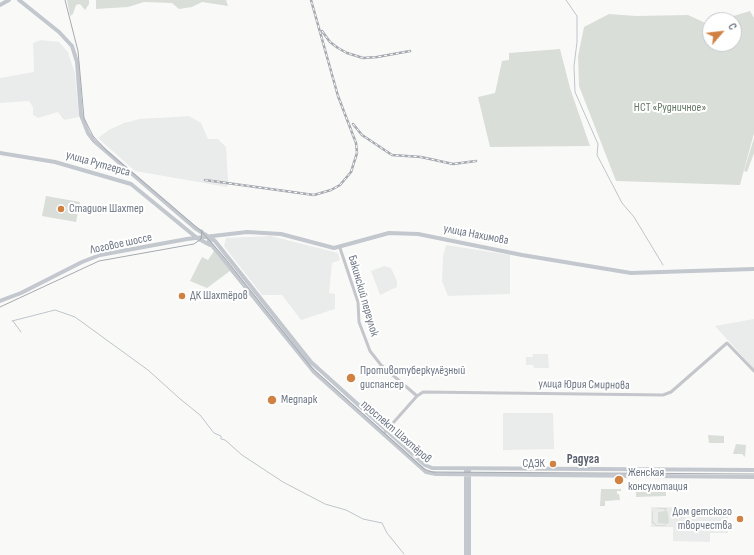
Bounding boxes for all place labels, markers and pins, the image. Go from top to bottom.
place label: Стадион Шахтер [69,202,144,216]
marker: Стадион Шахтер [56,204,66,214]
place label: ДК Шахтёров [190,289,248,303]
marker: ДК Шахтёров [177,291,187,301]
place label: Противотуберкулёзный диспансер [360,364,465,392]
marker: Противотуберкулёзный диспансер [345,372,357,384]
place label: Медпарк [281,393,317,407]
marker: Медпарк [266,394,278,406]
place label: СДЭК [523,457,545,471]
marker: СДЭК [548,459,558,469]
place label: Женская консультация [628,466,688,494]
marker: Женская консультация [613,474,625,486]
place label: Дом детского творчества [672,505,732,533]
marker: Дом детского творчества [735,514,745,524]

